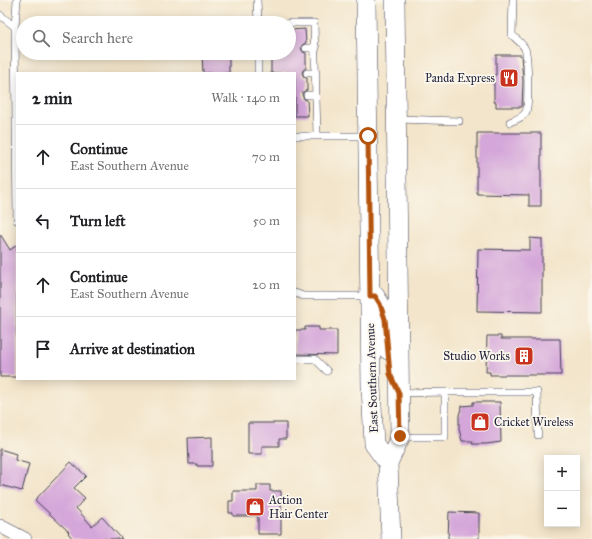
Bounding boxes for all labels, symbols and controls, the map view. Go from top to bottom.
search box [16,16,296,60]
icon: search [30,27,52,49]
text: Search here [62,29,133,47]
restaurant icon: Panda Express [498,67,520,89]
place label: Panda Express [425,71,495,85]
text: 2 min [32,88,72,109]
text: Walk · 140 m [211,90,280,106]
route start [359,127,377,145]
text: Continue [70,140,128,158]
icon: ahead [32,146,54,168]
text: 70 m [252,149,280,165]
text: East Southern Avenue [70,158,189,174]
icon: left [32,210,54,232]
text: Turn left [70,212,126,230]
text: 50 m [253,213,280,229]
text: Continue [70,268,128,286]
icon: ahead [32,274,54,296]
text: 20 m [252,277,280,293]
text: East Southern Avenue [70,286,189,302]
street label: East Southern Avenue [363,323,381,433]
icon: arrive [32,338,54,360]
text: Arrive at destination [70,340,195,358]
building icon: Studio Works [513,345,535,367]
place label: Studio Works [443,349,510,363]
shop icon: Cricket Wireless [469,411,491,433]
place label: Cricket Wireless [494,415,573,429]
route end [391,427,409,445]
map controls [544,455,580,527]
button: + [544,455,580,491]
button: − [544,491,580,527]
place label: Action Hair Center [268,493,329,521]
shop icon: Action Hair Center [244,496,266,518]

